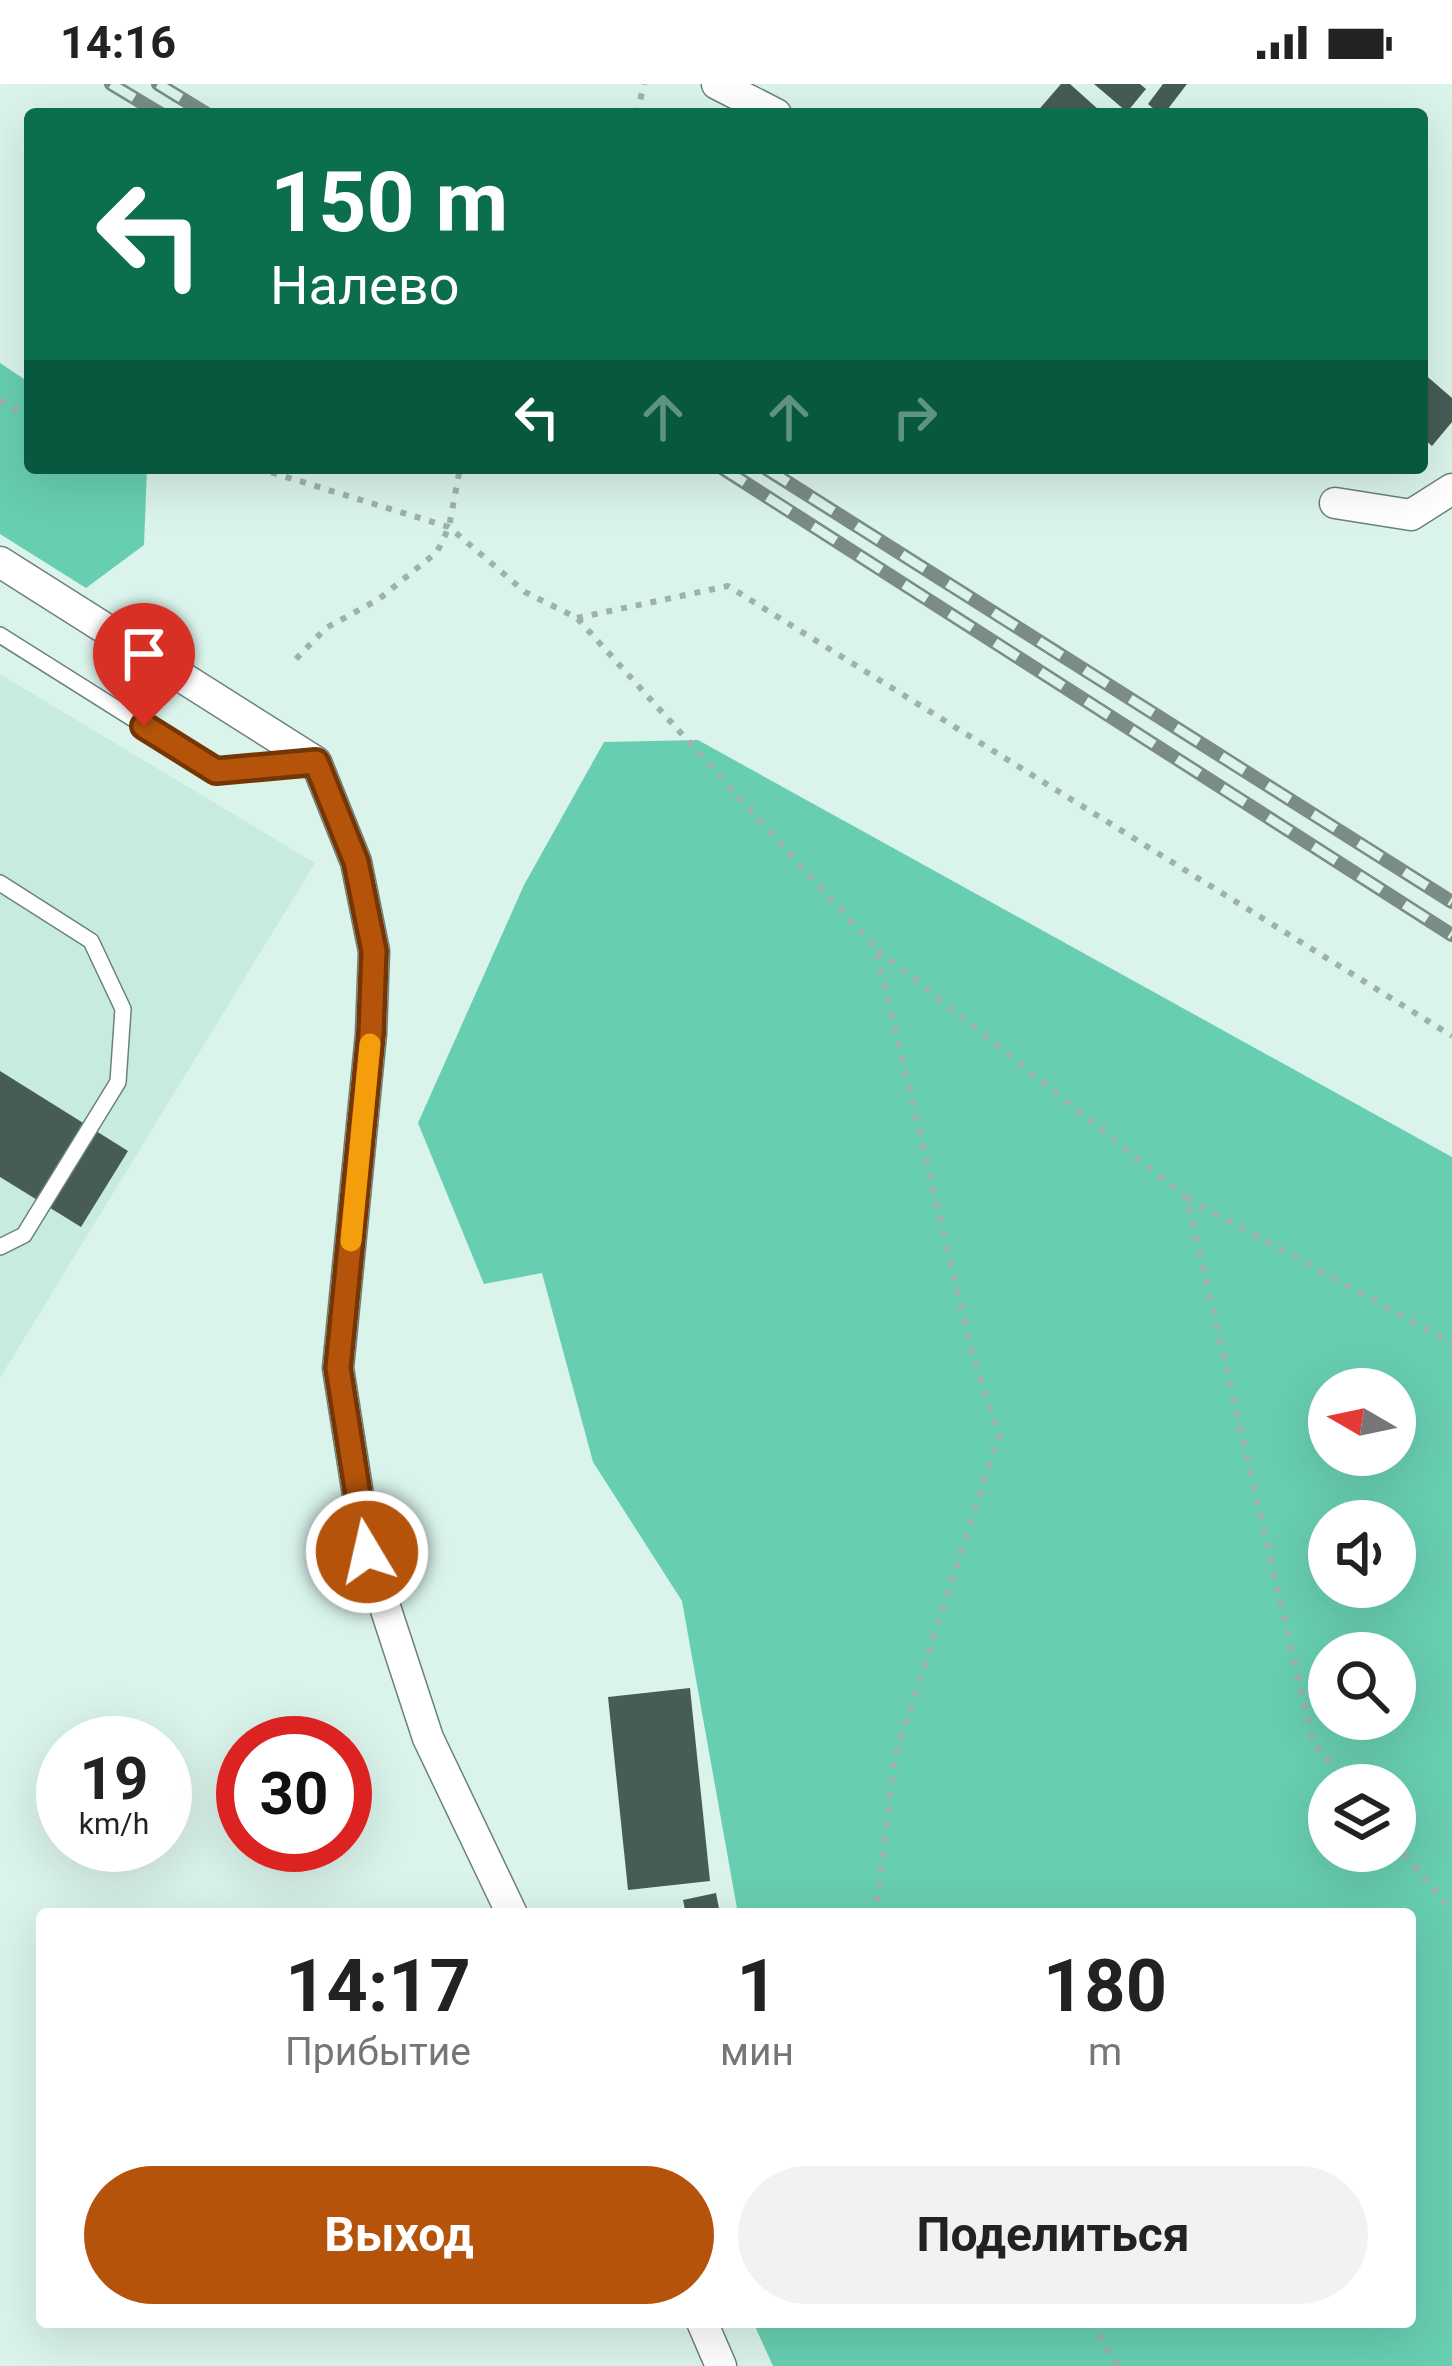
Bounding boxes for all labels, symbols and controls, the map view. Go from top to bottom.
text: 14:16 [60,16,176,69]
text: 150 m [270,153,508,252]
icon: left [72,156,228,312]
text: Налево [270,254,459,317]
icon: left [504,384,570,450]
icon: ahead [630,384,696,450]
icon: ahead [756,384,822,450]
icon: right [882,384,948,450]
pin [93,603,195,726]
icon: arrive [111,621,177,687]
north arrow [1308,1368,1416,1476]
map controls [1308,1368,1416,1872]
position arrow [304,1489,430,1615]
button: sound [1308,1500,1416,1608]
button: search [1308,1632,1416,1740]
speed limit sign: 30 [216,1716,372,1872]
text: 19 [80,1743,148,1814]
button: layers [1308,1764,1416,1872]
text: km/h [79,1806,149,1841]
text: 14:17 [285,1944,471,2029]
text: 1 [736,1944,778,2029]
text: 180 [1043,1944,1167,2029]
text: Прибытие [285,2029,471,2075]
text: мин [720,2029,794,2075]
text: m [1088,2029,1122,2075]
button: Выход [84,2166,714,2304]
button: Поделиться [738,2166,1368,2304]

